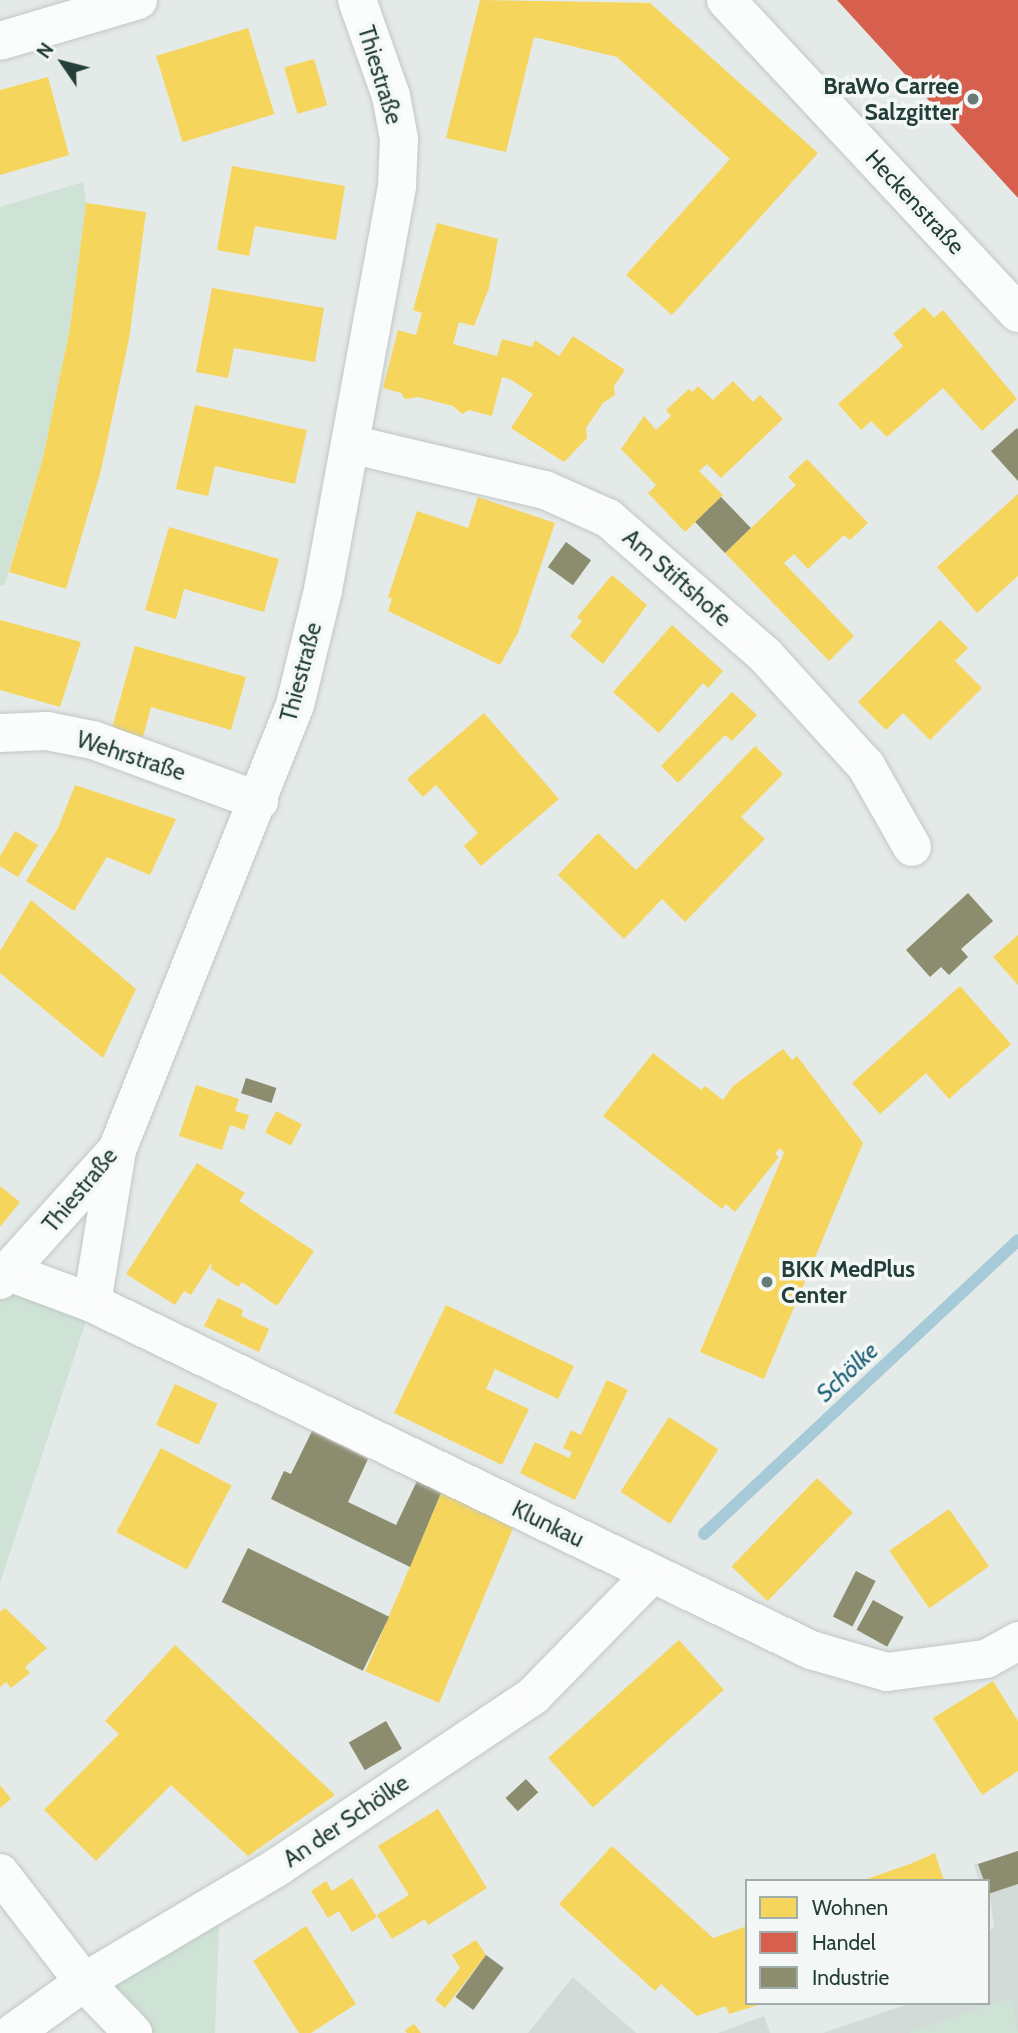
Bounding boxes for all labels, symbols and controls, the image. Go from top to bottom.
street label: Thiestraße [352,22,408,128]
north arrow [28,28,98,98]
text: N [32,39,59,63]
place label: BraWo Carree Salzgitter [823,72,959,126]
marker: BraWo Carree Salzgitter [965,91,981,107]
street label: Heckenstraße [860,144,970,260]
street label: Am Stiftshofe [617,524,737,632]
street label: Thiestraße [275,619,327,725]
street label: Wehrstraße [73,725,189,787]
street label: Thiestraße [37,1142,123,1238]
place label: BKK MedPlus Center [781,1255,915,1309]
marker: BKK MedPlus Center [759,1274,775,1290]
water label: Schölke [810,1336,884,1408]
street label: Klunkau [508,1495,588,1553]
street label: An der Schölke [278,1769,414,1873]
legend [745,1879,990,2005]
text: Wohnen [812,1895,888,1920]
text: Handel [812,1930,876,1955]
text: Industrie [812,1965,889,1990]

